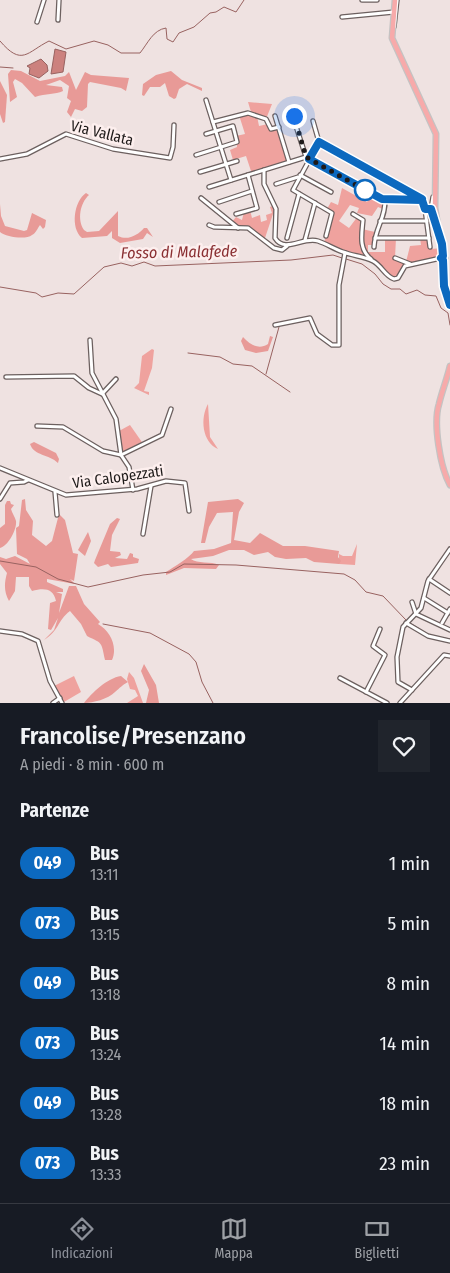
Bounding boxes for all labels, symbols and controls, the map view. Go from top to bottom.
your location [282,104,307,129]
street label: Via Vallata [69,117,135,149]
unlabelled marker [354,179,376,201]
water label: Fosso di Malafede [121,241,238,263]
street label: Via Calopezzati [71,462,165,492]
button: heart [378,720,430,772]
text: Francolise/Presenzano [20,722,246,750]
text: A piedi · 8 min · 600 m [20,755,164,774]
text: Partenze [20,799,89,822]
text: Bus [90,842,119,865]
text: 049 [33,852,62,874]
text: 1 min [389,852,430,875]
text: 13:11 [90,865,118,884]
text: Bus [90,902,119,925]
text: 073 [35,912,60,934]
text: 5 min [387,912,430,935]
text: 13:15 [90,925,120,944]
text: Bus [90,962,119,985]
text: 049 [33,972,62,994]
text: 8 min [387,972,430,995]
text: 13:18 [90,985,120,1004]
text: Bus [90,1022,119,1045]
text: 073 [35,1032,60,1054]
text: 14 min [380,1032,430,1055]
text: 13:24 [90,1045,121,1064]
text: Bus [90,1082,119,1105]
text: 049 [33,1092,62,1114]
text: 18 min [379,1092,430,1115]
text: 13:28 [90,1105,122,1124]
text: Bus [90,1142,119,1165]
text: 073 [35,1152,60,1174]
text: 23 min [379,1152,430,1175]
text: 13:33 [90,1165,121,1184]
tab: Indicazioni [51,1215,113,1262]
tab: Mappa [215,1215,253,1262]
tab: Biglietti [355,1215,399,1262]

